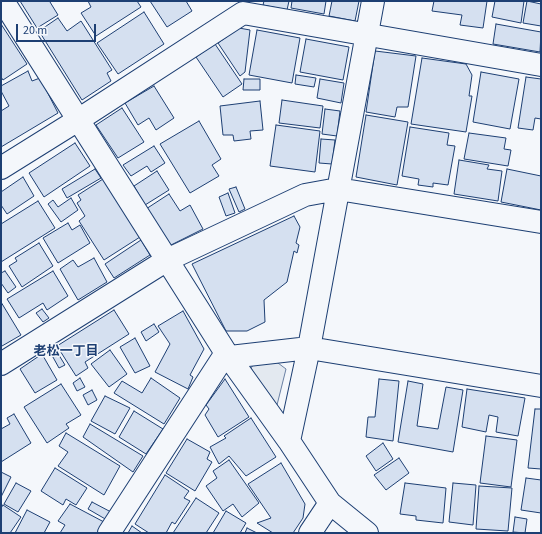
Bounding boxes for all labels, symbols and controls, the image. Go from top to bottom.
scale bar [18,16,98,42]
text: 20 m [23,22,47,39]
district label: 老松一丁目 [34,344,98,360]

